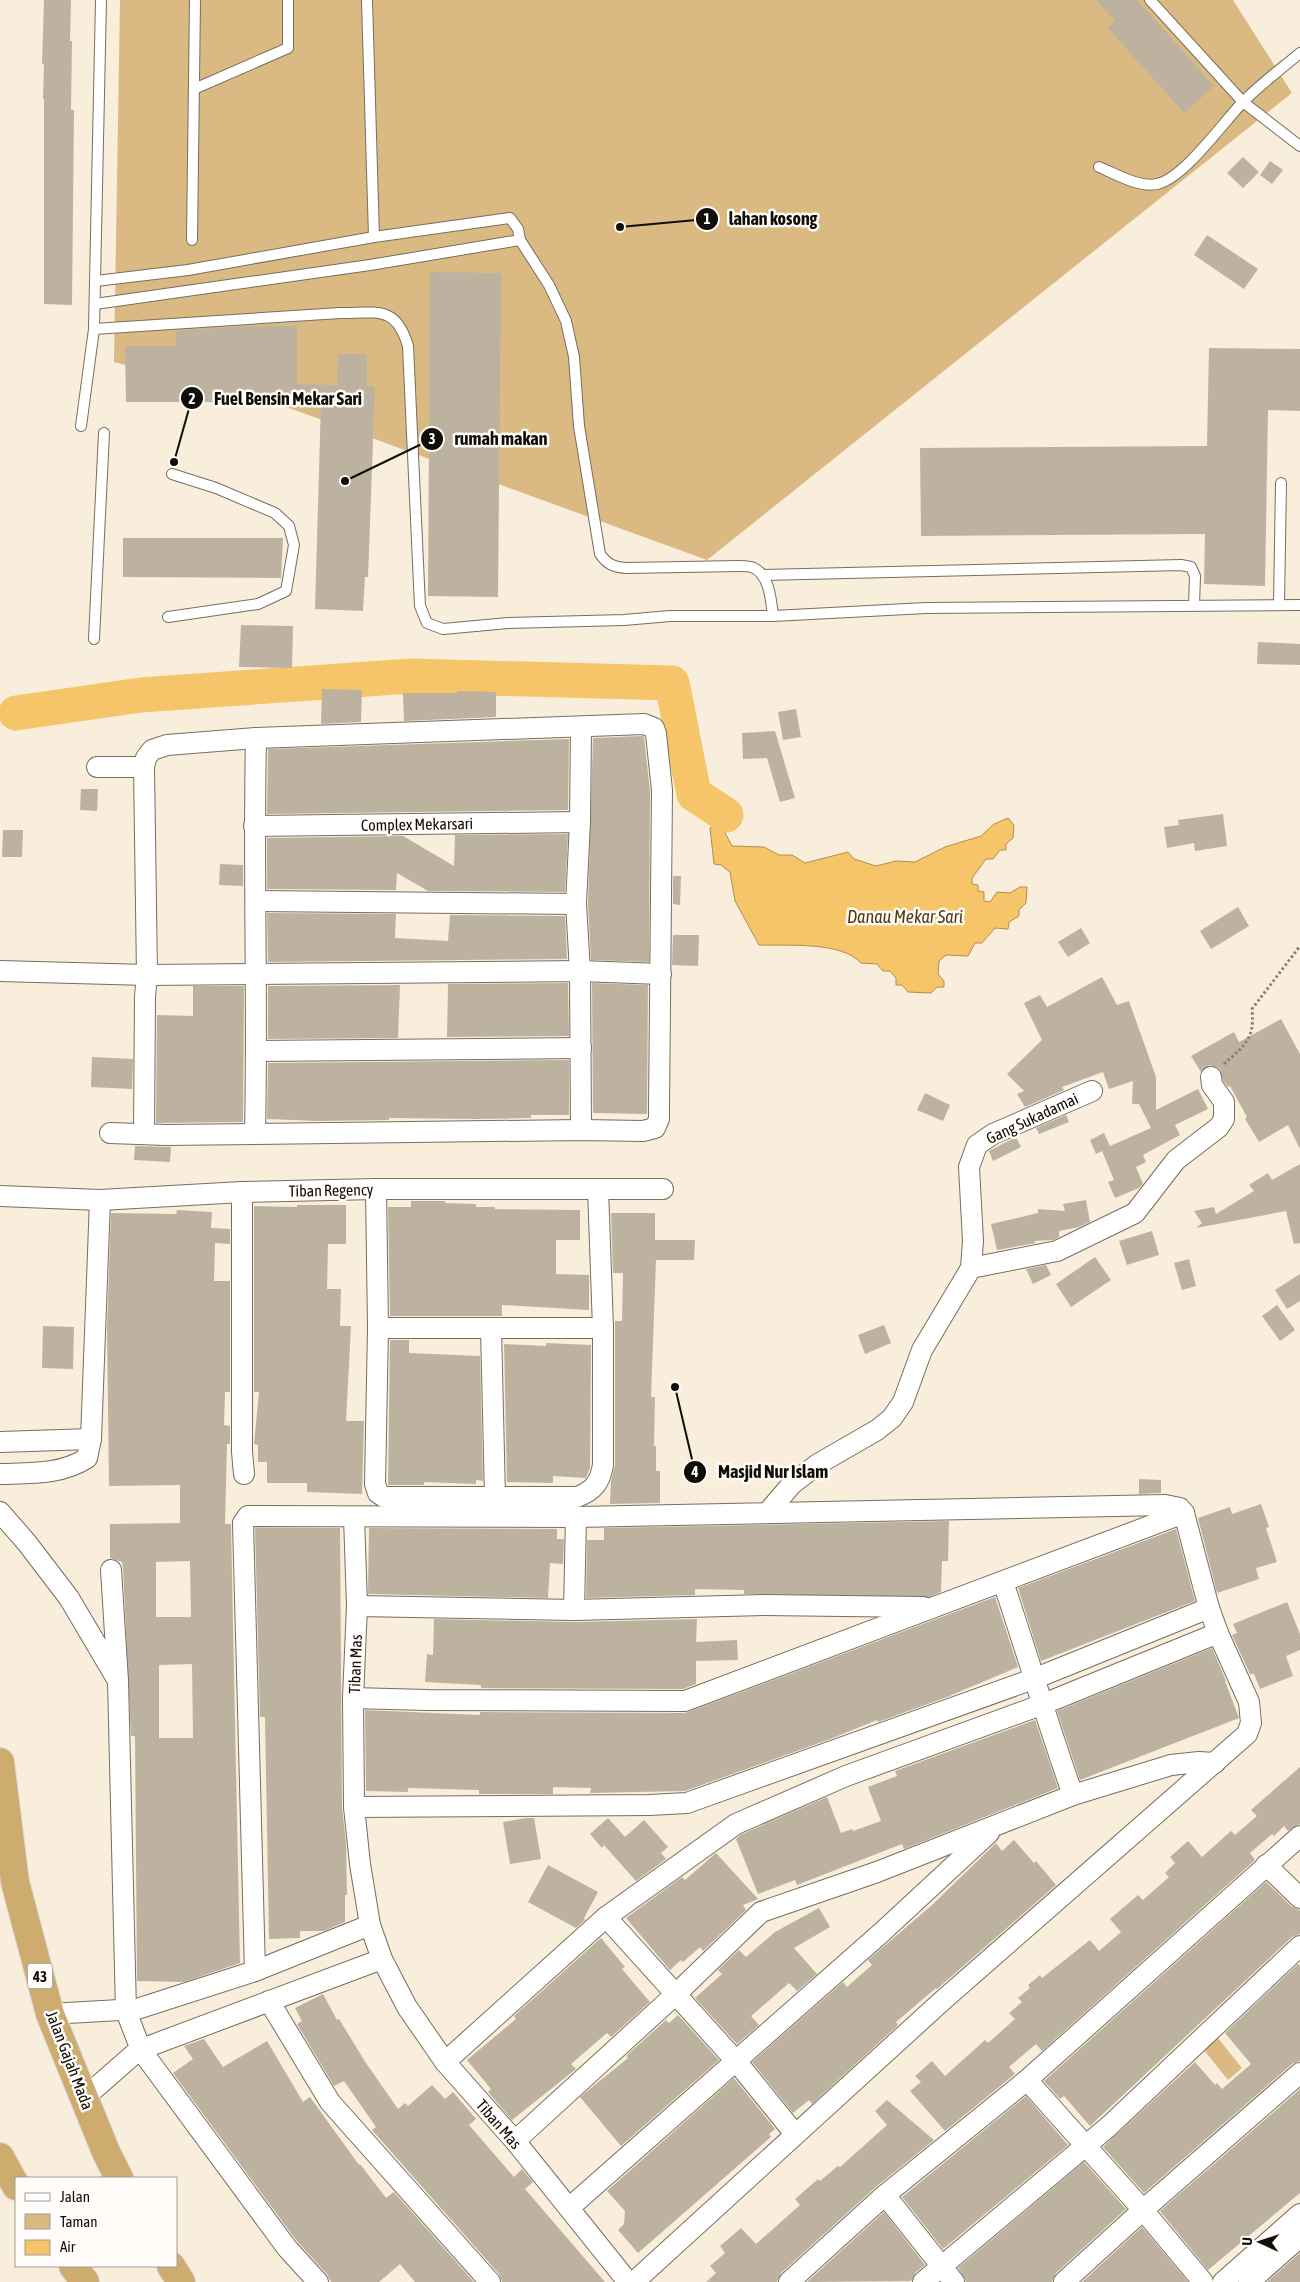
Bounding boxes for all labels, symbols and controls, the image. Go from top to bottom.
callout: lahan kosong [694,203,828,236]
text: lahan kosong [729,208,818,229]
text: 1 [703,210,711,227]
callout: Fuel Bensin Mekar Sari [179,382,372,415]
text: Fuel Bensin Mekar Sari [214,388,362,409]
text: 2 [188,390,196,407]
callout: rumah makan [420,423,558,456]
text: rumah makan [455,428,548,449]
text: 3 [428,430,436,447]
street label: Complex Mekarsari [361,814,473,835]
water label: Danau Mekar Sari [847,906,963,927]
street label: Gang Sukadamai [983,1089,1081,1148]
street label: Tiban Regency [288,1180,374,1201]
callout: Masjid Nur Islam [683,1455,838,1488]
text: Masjid Nur Islam [718,1461,828,1482]
text: 4 [690,1463,699,1480]
street label: Tiban Mas [345,1634,365,1694]
road number: 43 [28,1964,52,1988]
street label: Jalan Gajah Mada [42,2008,97,2112]
street label: Tiban Mas [473,2096,525,2152]
legend [15,2177,178,2267]
text: Jalan [60,2188,90,2205]
text: Taman [60,2213,98,2230]
north arrow [1235,2217,1285,2267]
text: U [1239,2237,1255,2246]
text: Air [60,2238,76,2255]

